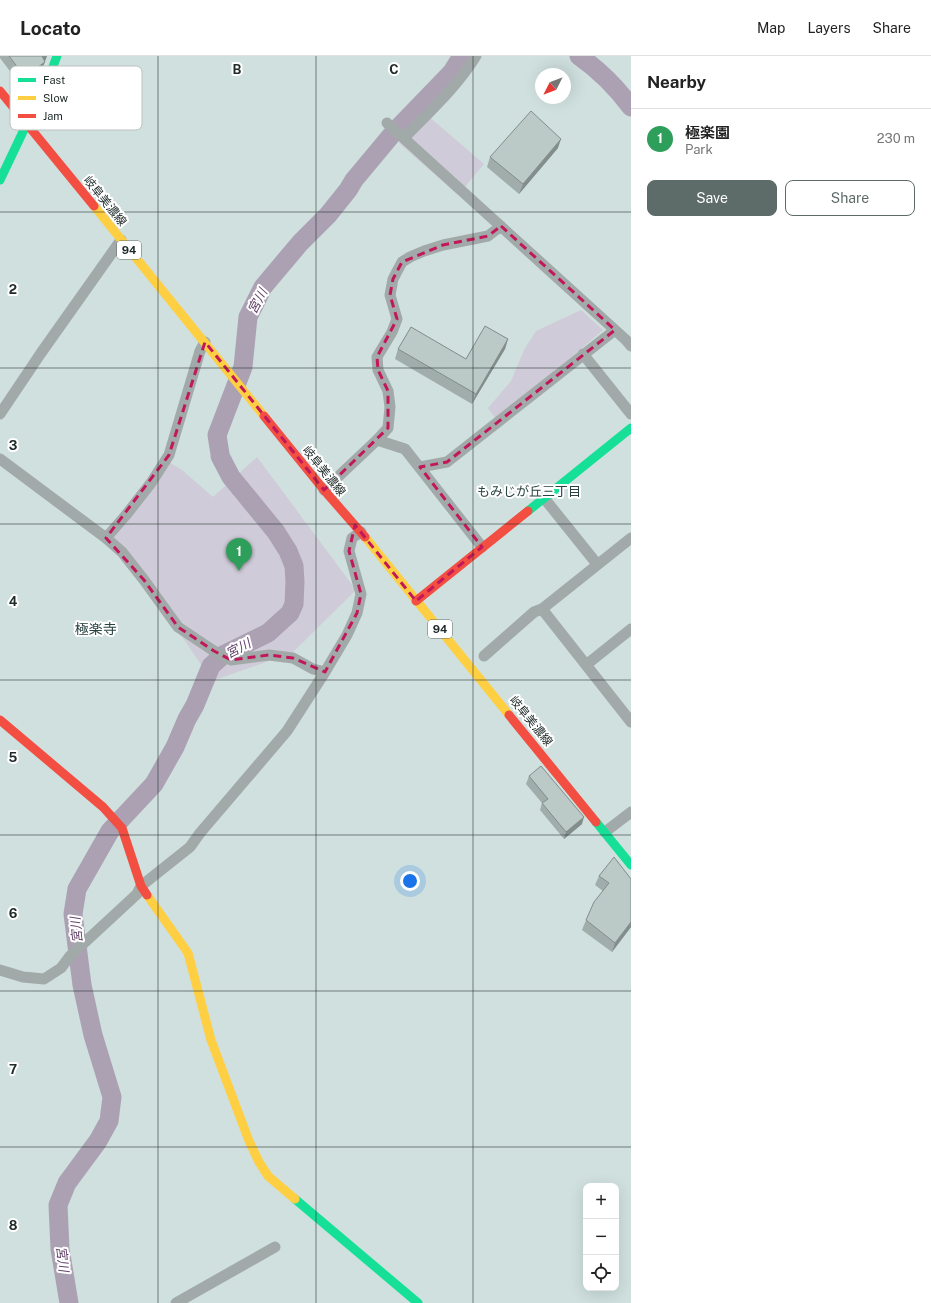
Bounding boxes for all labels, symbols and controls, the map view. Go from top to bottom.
text: Locato [20,17,81,39]
text: Map [757,20,785,36]
text: Layers [807,20,851,36]
text: Share [873,20,911,36]
text: B [233,62,242,77]
text: C [389,62,399,77]
legend [10,66,142,130]
north arrow [535,68,571,104]
text: Nearby [647,72,706,92]
text: Fast [43,74,65,86]
text: Slow [43,92,69,104]
text: Jam [43,110,63,122]
text: 極楽園 [685,124,730,141]
text: 1 [657,131,663,146]
text: 230 m [877,131,915,146]
text: Park [685,142,713,157]
street label: 岐阜美濃線 [81,173,129,229]
button: Save [647,180,777,216]
button: Share [785,180,915,216]
road number: 94 [117,241,141,259]
text: 2 [9,282,17,297]
water label: 宮川 [245,284,271,316]
text: 3 [9,438,18,453]
street label: 岐阜美濃線 [300,443,348,499]
district label: もみじが丘三丁目 [477,484,581,499]
pin: 1 [226,538,252,571]
text: 4 [9,594,18,609]
road number: 94 [428,620,452,638]
district label: 極楽寺 [75,621,117,637]
water label: 宮川 [223,635,255,661]
street label: 岐阜美濃線 [507,693,555,749]
text: 5 [9,750,18,765]
your location [400,871,420,891]
text: 6 [9,906,18,921]
water label: 宮川 [67,914,85,944]
text: 7 [9,1062,17,1077]
map controls [583,1183,619,1291]
button: + [583,1183,619,1219]
text: 8 [9,1218,18,1233]
button: − [583,1219,619,1255]
water label: 宮川 [53,1245,72,1275]
button: locate [583,1255,619,1291]

